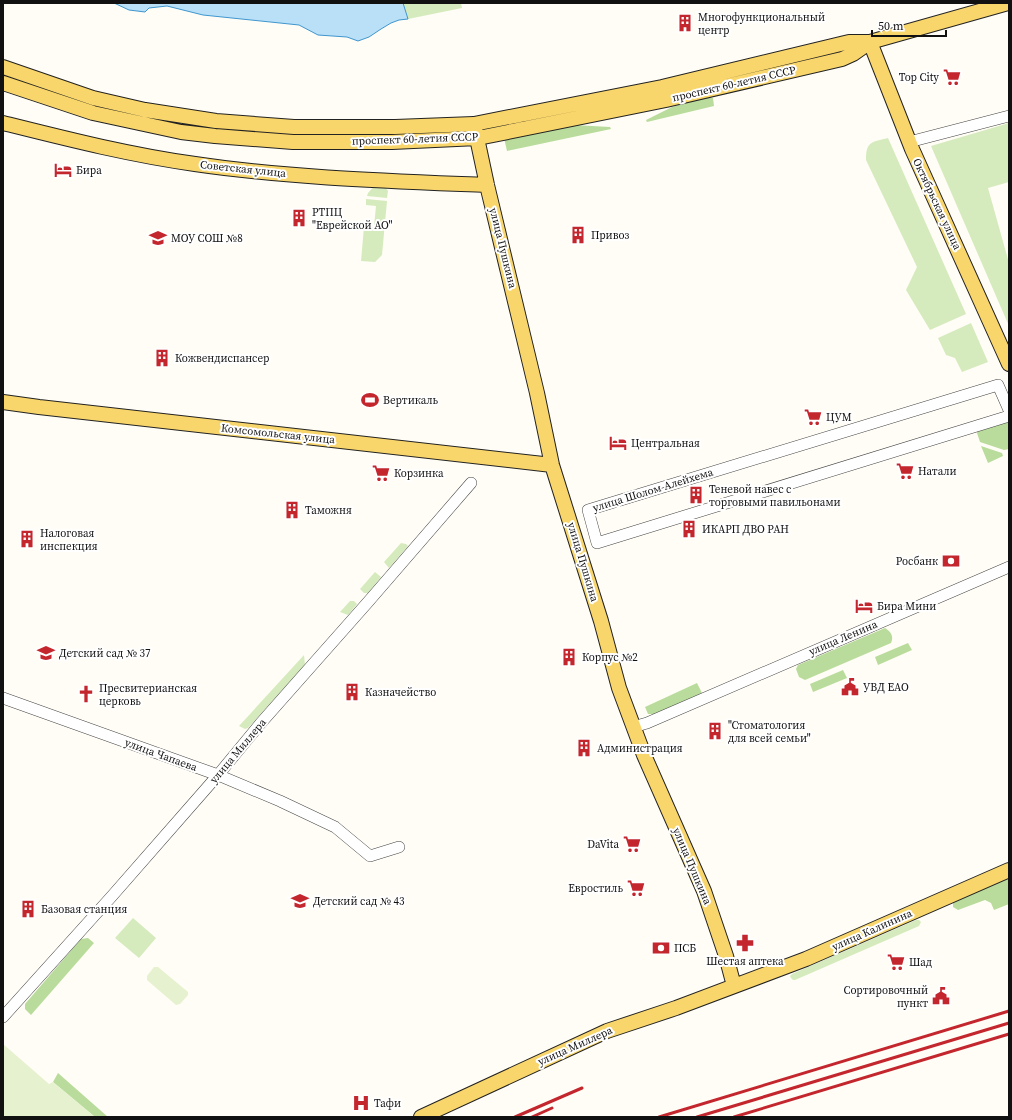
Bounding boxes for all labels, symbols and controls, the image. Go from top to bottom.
place label: Многофункциональный центр [698,10,825,38]
scale bar [872,12,946,38]
building icon: Многофункциональный центр [675,13,695,33]
text: 50 m [878,18,904,34]
street label: проспект 60-летия СССР [671,62,798,106]
supermarket icon: Top City [942,67,962,87]
place label: Top City [899,70,939,85]
street label: проспект 60-летия СССР [352,129,479,149]
street label: Октябрьская улица [909,156,965,253]
street label: Советская улица [199,157,287,181]
hotel icon: Бира [53,160,73,180]
place label: Бира [76,163,102,178]
place label: РТПЦ "Еврейской АО" [312,205,393,233]
street label: улица Пушкина [486,206,520,290]
building icon: РТПЦ "Еврейской АО" [289,208,309,228]
building icon: Привоз [568,225,588,245]
school or university icon: МОУ СОШ №8 [148,228,168,248]
place label: Привоз [591,228,629,243]
place label: МОУ СОШ №8 [171,231,243,246]
building icon: Кожвендиспансер [152,348,172,368]
place label: Кожвендиспансер [175,351,269,366]
sports icon: Вертикаль [360,390,380,410]
place label: Вертикаль [383,393,439,408]
supermarket icon: ЦУМ [803,407,823,427]
place label: ЦУМ [826,410,852,425]
street label: Комсомольская улица [220,421,336,447]
hotel icon: Центральная [608,433,628,453]
place label: Центральная [631,436,700,451]
supermarket icon: Натали [895,461,915,481]
supermarket icon: Корзинка [371,463,391,483]
street label: улица Шолом-Алейхема [591,464,715,515]
place label: Натали [918,464,957,479]
place label: Корзинка [394,466,444,481]
place label: Теневой навес с торговыми павильонами [709,482,841,510]
building icon: Теневой навес с торговыми павильонами [686,485,706,505]
building icon: Таможня [282,500,302,520]
place label: Таможня [305,503,352,518]
building icon: ИКАРП ДВО РАН [679,519,699,539]
street label: улица Пушкина [564,520,602,604]
place label: ИКАРП ДВО РАН [702,522,789,537]
place label: Налоговая инспекция [40,526,98,554]
building icon: Налоговая инспекция [17,529,37,549]
bank icon: Росбанк [941,551,961,571]
place label: Росбанк [896,554,938,569]
hotel icon: Бира Мини [854,596,874,616]
place label: Бира Мини [877,599,936,614]
street label: улица Ленина [806,617,880,659]
school or university icon: Детский сад № 37 [36,643,56,663]
place label: Детский сад № 37 [59,646,151,661]
building icon: Корпус №2 [559,647,579,667]
place label: Корпус №2 [582,650,638,665]
public building icon: УВД ЕАО [840,677,860,697]
place label: УВД ЕАО [863,680,909,695]
place label: Пресвитерианская церковь [99,681,197,709]
building icon: Казначейство [342,682,362,702]
church icon: Пресвитерианская церковь [76,684,96,704]
place label: Казначейство [365,685,436,700]
street label: улица Миллера [206,715,270,787]
place label: "Стоматология для всей семьи" [728,718,811,746]
building icon: "Стоматология для всей семьи" [705,721,725,741]
street label: улица Чапаева [123,735,200,775]
building icon: Администрация [574,738,594,758]
place label: Администрация [597,741,683,756]
street label: улица Пушкина [669,825,715,907]
supermarket icon: DaVita [622,834,642,854]
place label: DaVita [587,837,619,852]
supermarket icon: Евростиль [626,878,646,898]
place label: Евростиль [568,881,623,896]
school or university icon: Детский сад № 43 [290,891,310,911]
place label: Детский сад № 43 [313,894,405,909]
building icon: Базовая станция [18,899,38,919]
place label: Базовая станция [41,902,127,917]
street label: улица Калинина [829,905,915,954]
pharmacy icon: Шестая аптека [735,933,755,953]
bank icon: ПСБ [651,938,671,958]
place label: ПСБ [674,941,696,956]
supermarket icon: Шад [886,952,906,972]
place label: Шестая аптека [706,954,784,969]
place label: Шад [909,955,932,970]
place label: Сортировочный пункт [843,983,928,1011]
public building icon: Сортировочный пункт [931,986,951,1006]
street label: улица Миллера [535,1023,615,1069]
hospital icon: Тафи [351,1093,371,1113]
place label: Тафи [374,1096,401,1111]

